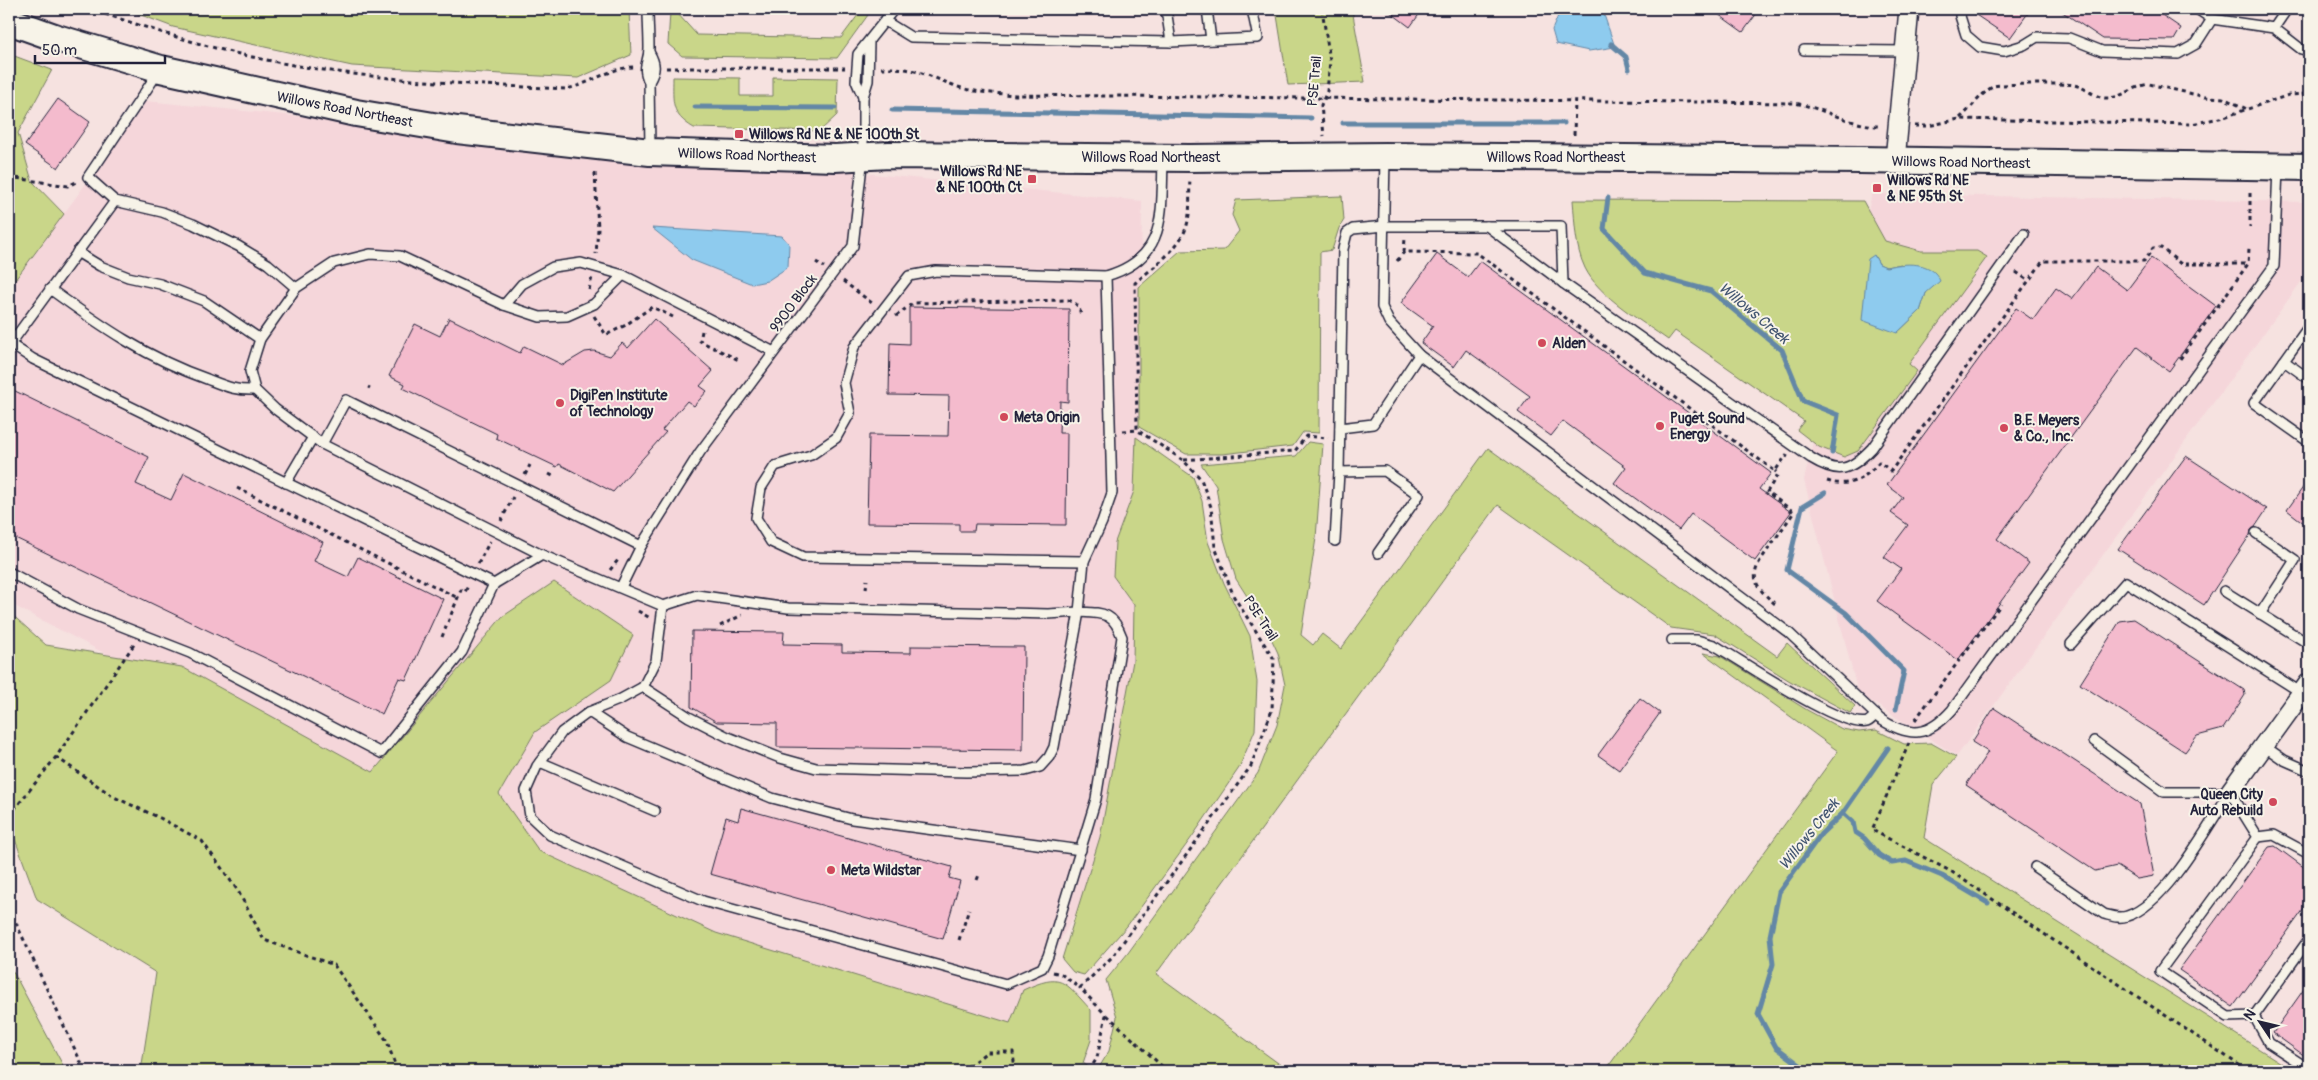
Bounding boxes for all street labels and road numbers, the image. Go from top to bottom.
street label: PSE Trail [1304,55,1325,107]
street label: Willows Road Northeast [275,88,415,131]
street label: Willows Road Northeast [677,145,817,166]
street label: Willows Road Northeast [1082,149,1221,166]
street label: Willows Road Northeast [1487,149,1626,166]
street label: Willows Road Northeast [1891,153,2031,172]
street label: 9900 Block [766,271,821,336]
street label: PSE Trail [1240,592,1282,644]

